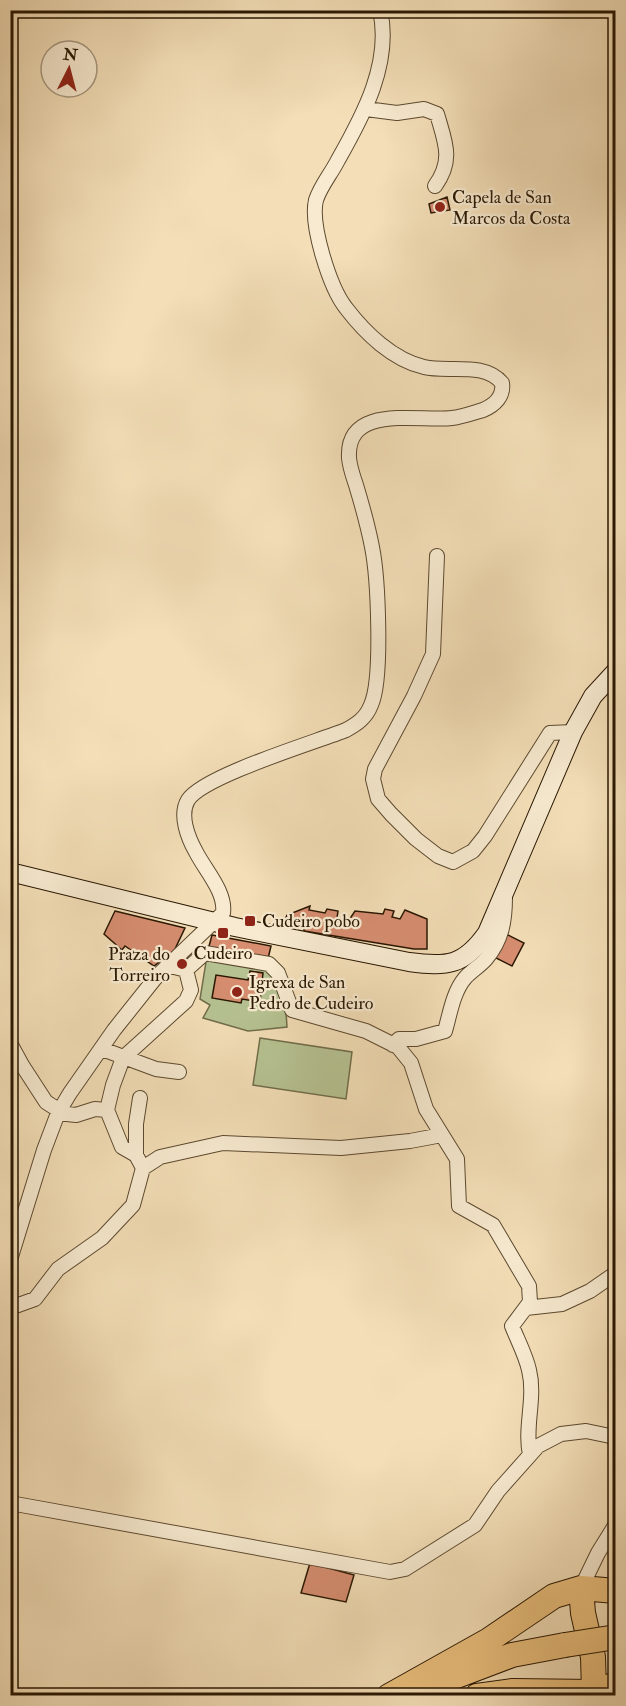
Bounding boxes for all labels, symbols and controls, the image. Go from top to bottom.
north arrow [39,39,99,99]
text: N [61,44,79,66]
place label: Capela de San Marcos da Costa [452,186,571,230]
marker: Capela de San Marcos da Costa [433,200,447,214]
place label: Cudeiro pobo [262,910,360,933]
marker: Cudeiro pobo [243,914,257,928]
marker: Cudeiro [216,926,230,940]
place label: Cudeiro [194,942,253,965]
place label: Praza do Torreiro [108,943,170,987]
marker: Praza do Torreiro [175,957,189,971]
place label: Igrexa de San Pedro de Cudeiro [249,971,374,1015]
marker: Igrexa de San Pedro de Cudeiro [230,985,244,999]

